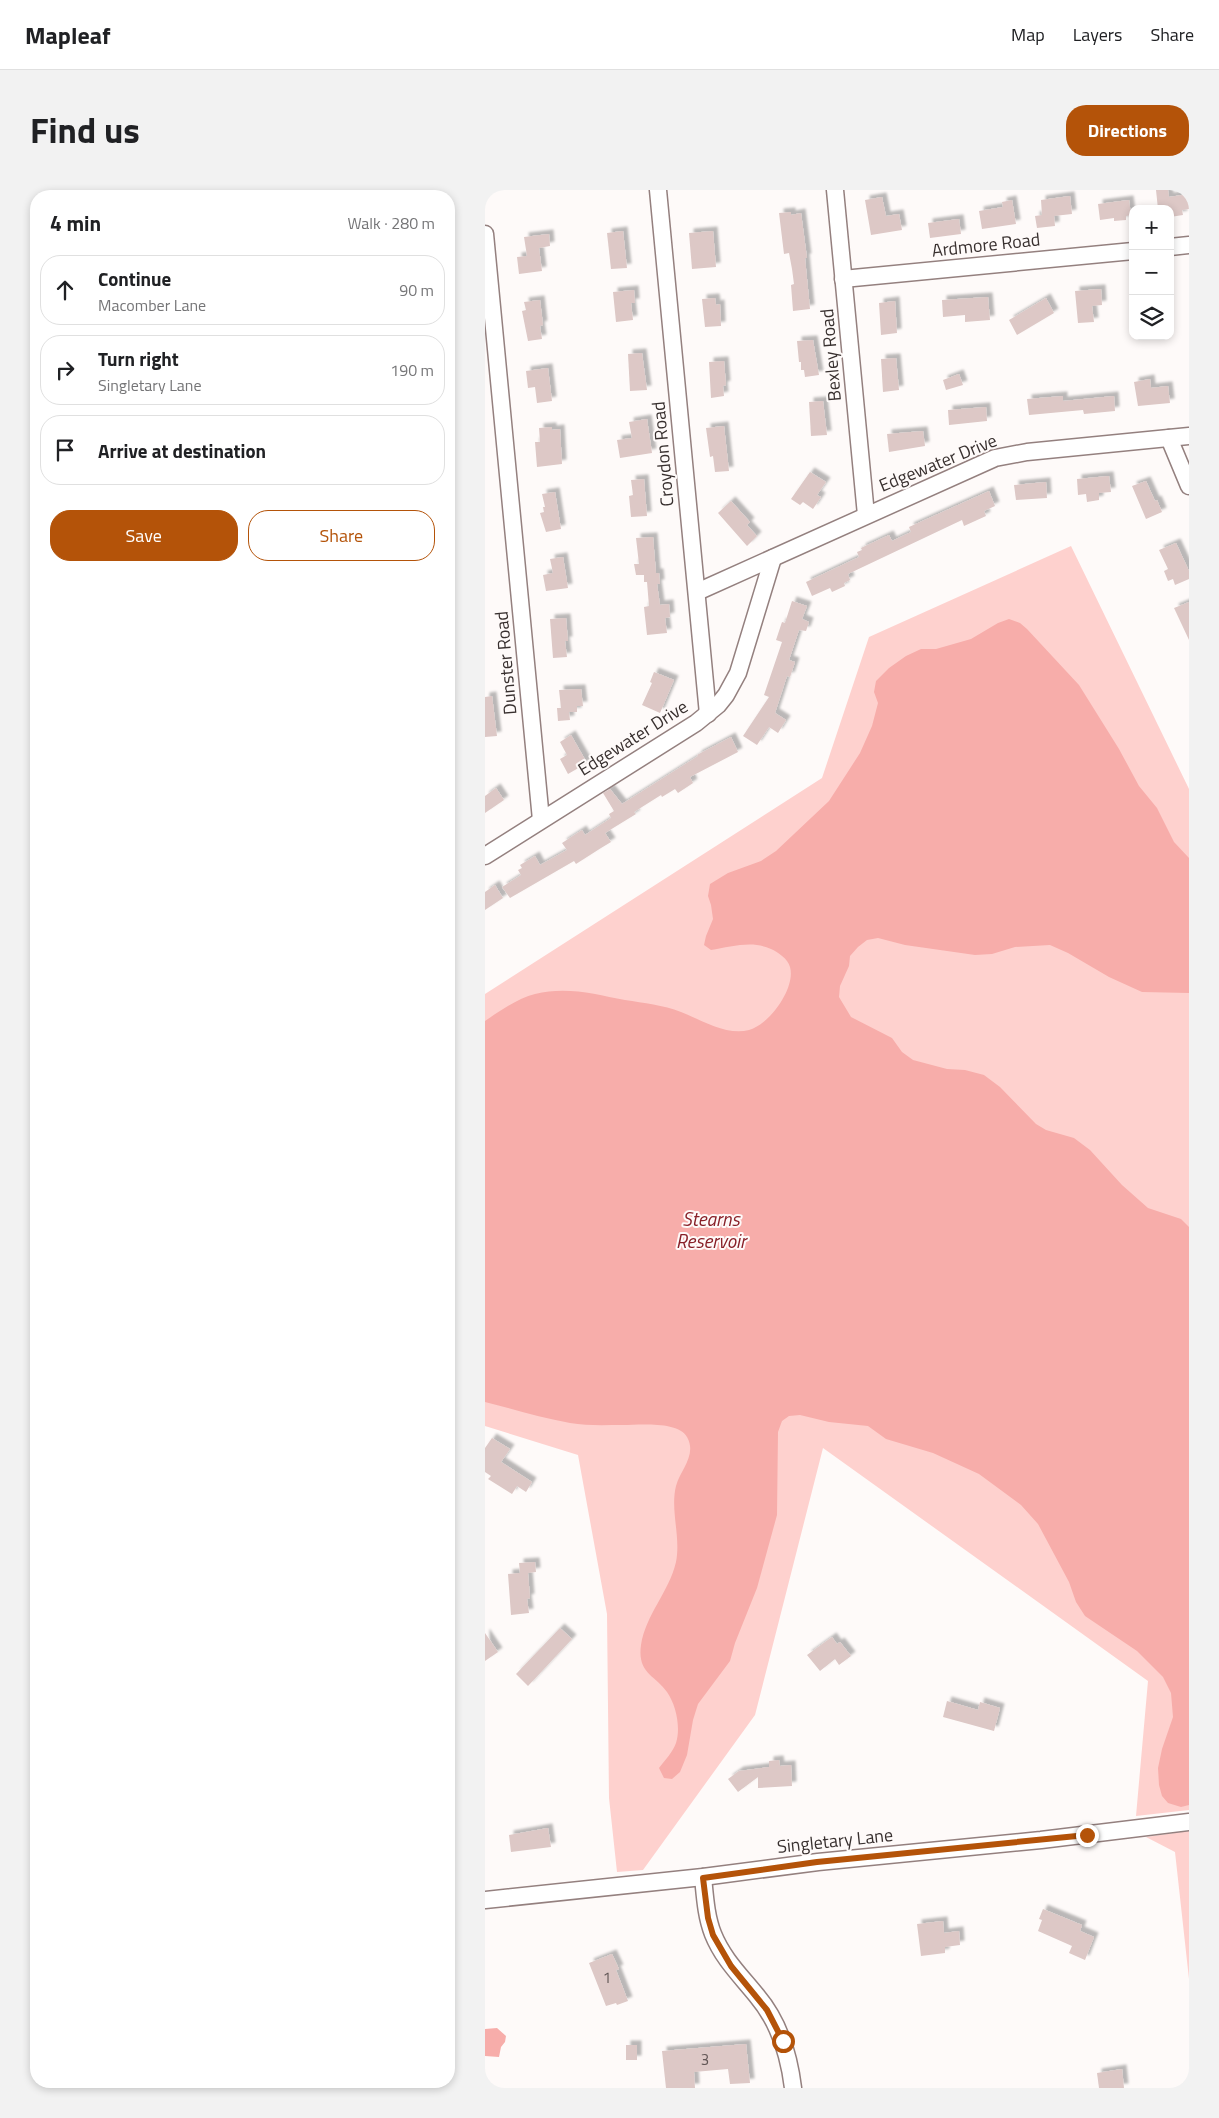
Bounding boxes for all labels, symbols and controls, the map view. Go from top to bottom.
text: Mapleaf [25,17,110,53]
text: Map [1011,21,1045,48]
text: Layers [1073,21,1122,48]
text: Share [1150,21,1194,48]
text: Find us [30,103,140,157]
button: Directions [1066,105,1189,156]
map controls [1129,205,1174,340]
button: + [1129,205,1174,250]
text: 4 min [50,207,101,239]
text: Walk · 280 m [347,211,435,235]
street label: Ardmore Road [930,225,1041,264]
button: − [1129,250,1174,295]
text: Continue [98,264,171,293]
icon: ahead [51,276,79,304]
text: 90 m [399,278,434,302]
text: Macomber Lane [98,293,206,317]
button: layers [1129,295,1174,340]
street label: Bexley Road [813,308,848,403]
text: Turn right [98,344,179,373]
icon: right [51,356,79,384]
text: 190 m [390,358,434,382]
text: Singletary Lane [98,373,202,397]
street label: Croydon Road [644,400,681,508]
street label: Edgewater Drive [875,427,1001,498]
icon: arrive [51,436,79,464]
text: Arrive at destination [98,436,266,465]
button: Save [50,510,238,561]
button: Share [248,510,435,561]
street label: Dunster Road [488,610,523,716]
street label: Edgewater Drive [573,693,693,782]
water label: Stearns Reservoir [676,1204,748,1255]
street label: Singletary Lane [776,1821,894,1860]
route end [1076,1824,1099,1847]
house number: 1 [603,1966,611,1989]
route start [772,2030,795,2053]
house number: 3 [701,2048,709,2071]

